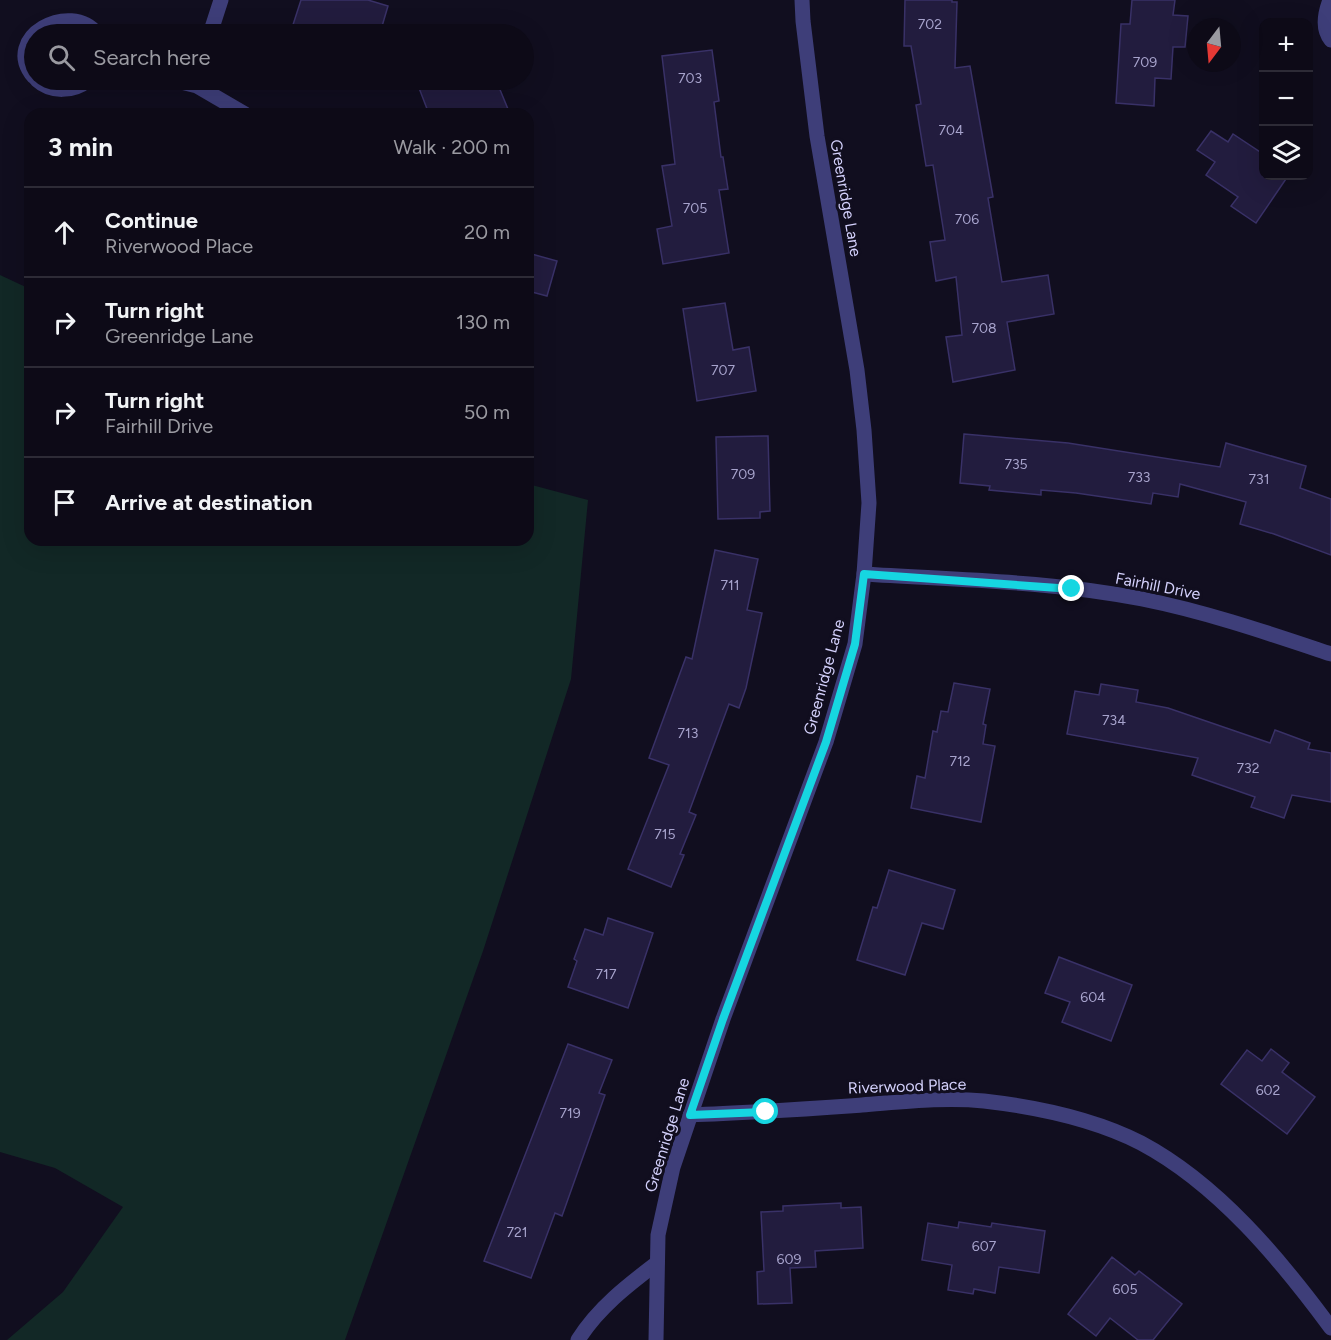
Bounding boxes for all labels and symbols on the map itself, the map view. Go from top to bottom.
house number: 702 [918,16,942,33]
north arrow [1187,18,1241,72]
house number: 709 [1133,54,1157,71]
house number: 703 [678,70,702,87]
house number: 704 [938,122,964,139]
street label: Greenridge Lane [826,138,866,258]
house number: 705 [683,200,707,217]
house number: 706 [955,211,979,228]
house number: 708 [971,320,997,337]
house number: 707 [711,362,735,379]
house number: 735 [1004,456,1028,473]
house number: 709 [731,466,755,483]
house number: 733 [1128,469,1150,486]
house number: 731 [1249,471,1269,488]
street label: Fairhill Drive [1114,568,1203,604]
route end [1058,575,1084,601]
house number: 711 [720,577,740,594]
street label: Greenridge Lane [799,617,849,737]
house number: 734 [1102,712,1126,729]
house number: 713 [678,725,698,742]
house number: 712 [949,753,971,770]
house number: 732 [1237,760,1259,777]
house number: 715 [654,826,676,843]
house number: 717 [596,966,617,983]
house number: 604 [1080,989,1106,1006]
street label: Riverwood Place [847,1074,967,1098]
street label: Greenridge Lane [641,1075,694,1195]
house number: 602 [1256,1082,1280,1099]
route start [752,1098,778,1124]
house number: 719 [559,1105,581,1122]
house number: 721 [506,1224,528,1241]
house number: 607 [972,1238,997,1255]
house number: 609 [777,1251,801,1268]
house number: 605 [1113,1281,1137,1298]

